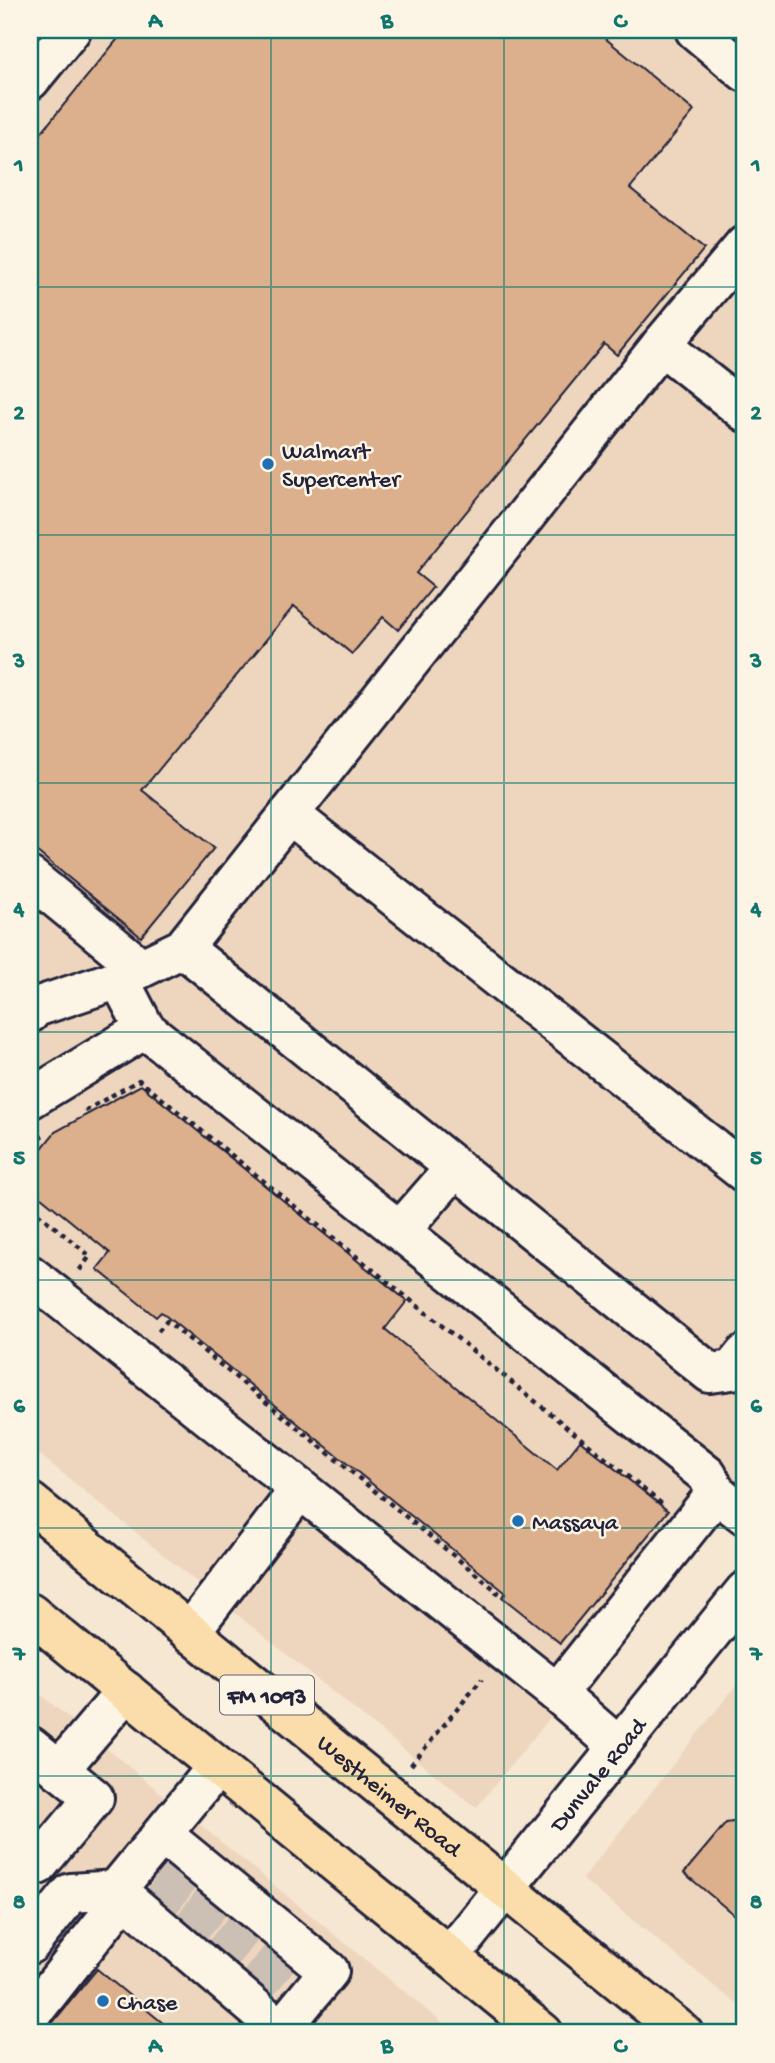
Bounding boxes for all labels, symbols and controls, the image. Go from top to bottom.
text: A [147,9,163,36]
text: B [380,9,394,36]
text: C [614,9,629,36]
text: 1 [13,153,24,180]
text: 1 [750,153,761,180]
text: 2 [13,401,25,428]
text: 2 [750,401,762,428]
place label: Walmart Supercenter [282,439,402,496]
marker: Walmart Supercenter [260,456,276,472]
text: 3 [12,649,25,676]
text: 3 [749,649,762,676]
text: 4 [13,897,25,924]
text: 4 [750,897,762,924]
text: 5 [13,1146,25,1173]
text: 5 [750,1146,762,1173]
text: 6 [13,1394,26,1421]
text: 6 [750,1394,763,1421]
place label: Massaya [532,1510,619,1539]
marker: Massaya [510,1513,526,1529]
text: 7 [12,1642,26,1669]
text: 7 [749,1642,763,1669]
road number: FM 1093 [220,1676,314,1714]
street label: Dunvale Road [544,1712,656,1841]
street label: Westheimer Road [310,1730,467,1866]
text: 8 [13,1890,26,1917]
text: 8 [750,1890,763,1917]
place label: Chase [117,1990,178,2019]
marker: Chase [95,1993,111,2009]
text: A [147,2034,163,2061]
text: B [380,2034,394,2061]
text: C [614,2034,629,2061]

